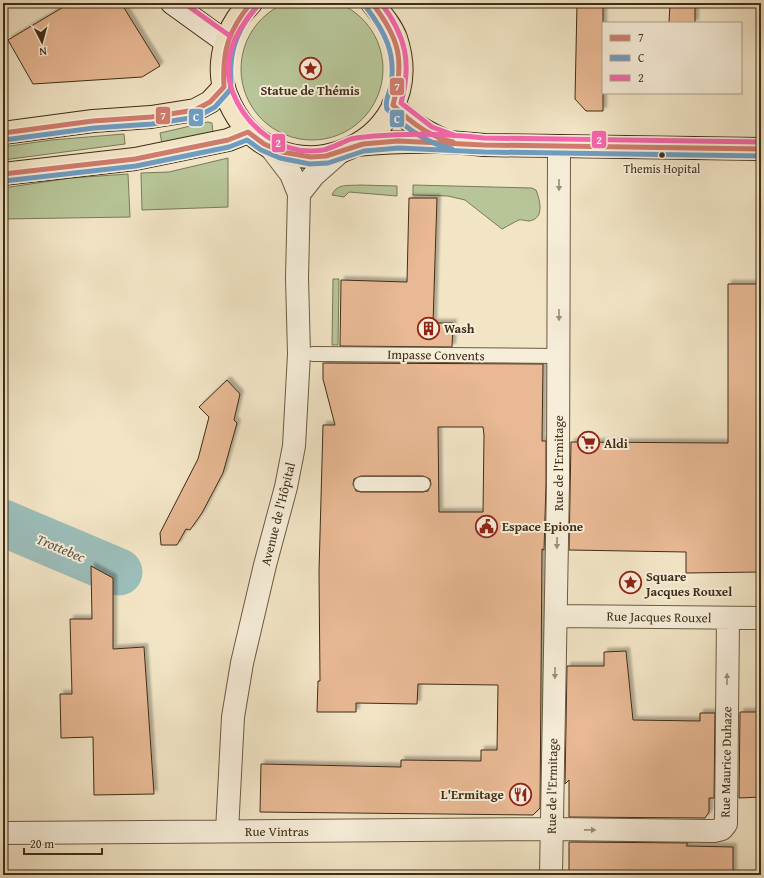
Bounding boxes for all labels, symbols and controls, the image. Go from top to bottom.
north arrow [22,22,62,62]
legend [602,22,742,94]
text: 7 [638,29,644,46]
text: N [38,44,48,60]
text: C [638,49,645,66]
place icon: Statue de Thémis [297,55,323,81]
text: 2 [638,69,644,86]
line badge: 7 [389,77,405,96]
text: 7 [394,78,400,94]
place label: Statue de Thémis [260,81,360,100]
line badge: 7 [155,106,171,125]
text: 7 [160,107,166,123]
line badge: C [188,108,204,127]
text: C [193,109,199,125]
line badge: C [389,109,405,128]
text: C [394,111,400,127]
line badge: 2 [591,130,607,149]
text: 2 [596,132,602,148]
line badge: 2 [271,133,286,153]
text: 2 [275,135,281,151]
marker: Themis Hopital [657,150,667,160]
place label: Themis Hopital [624,160,701,177]
one-way arrow [556,179,562,192]
one-way arrow [556,309,562,322]
building icon: Wash [415,315,441,341]
place label: Wash [444,319,475,338]
street label: Impasse Convents [387,345,485,365]
street label: Rue de l'Ermitage [549,415,568,511]
supermarket icon: Aldi [575,430,601,456]
place label: Aldi [604,434,628,453]
street label: Avenue de l'Hôpital [256,460,300,568]
public building icon: Espace Epione [473,513,499,539]
place label: Espace Epione [502,517,583,536]
water label: Trottebec [34,529,89,567]
one-way arrow [554,537,561,549]
place label: Square Jacques Rouxel [644,567,732,601]
place icon: Square Jacques Rouxel [617,570,643,596]
street label: Rue Jacques Rouxel [606,607,712,627]
one-way arrow [552,667,558,680]
one-way arrow [724,672,730,685]
street label: Rue Maurice Duhaze [716,706,736,818]
street label: Rue de l'Ermitage [542,738,562,834]
restaurant icon: L'Ermitage [507,781,533,807]
place label: L'Ermitage [441,785,504,804]
street label: Rue Vintras [245,822,309,841]
one-way arrow [584,827,597,833]
scale bar [24,830,102,856]
text: 20 m [30,835,54,852]

